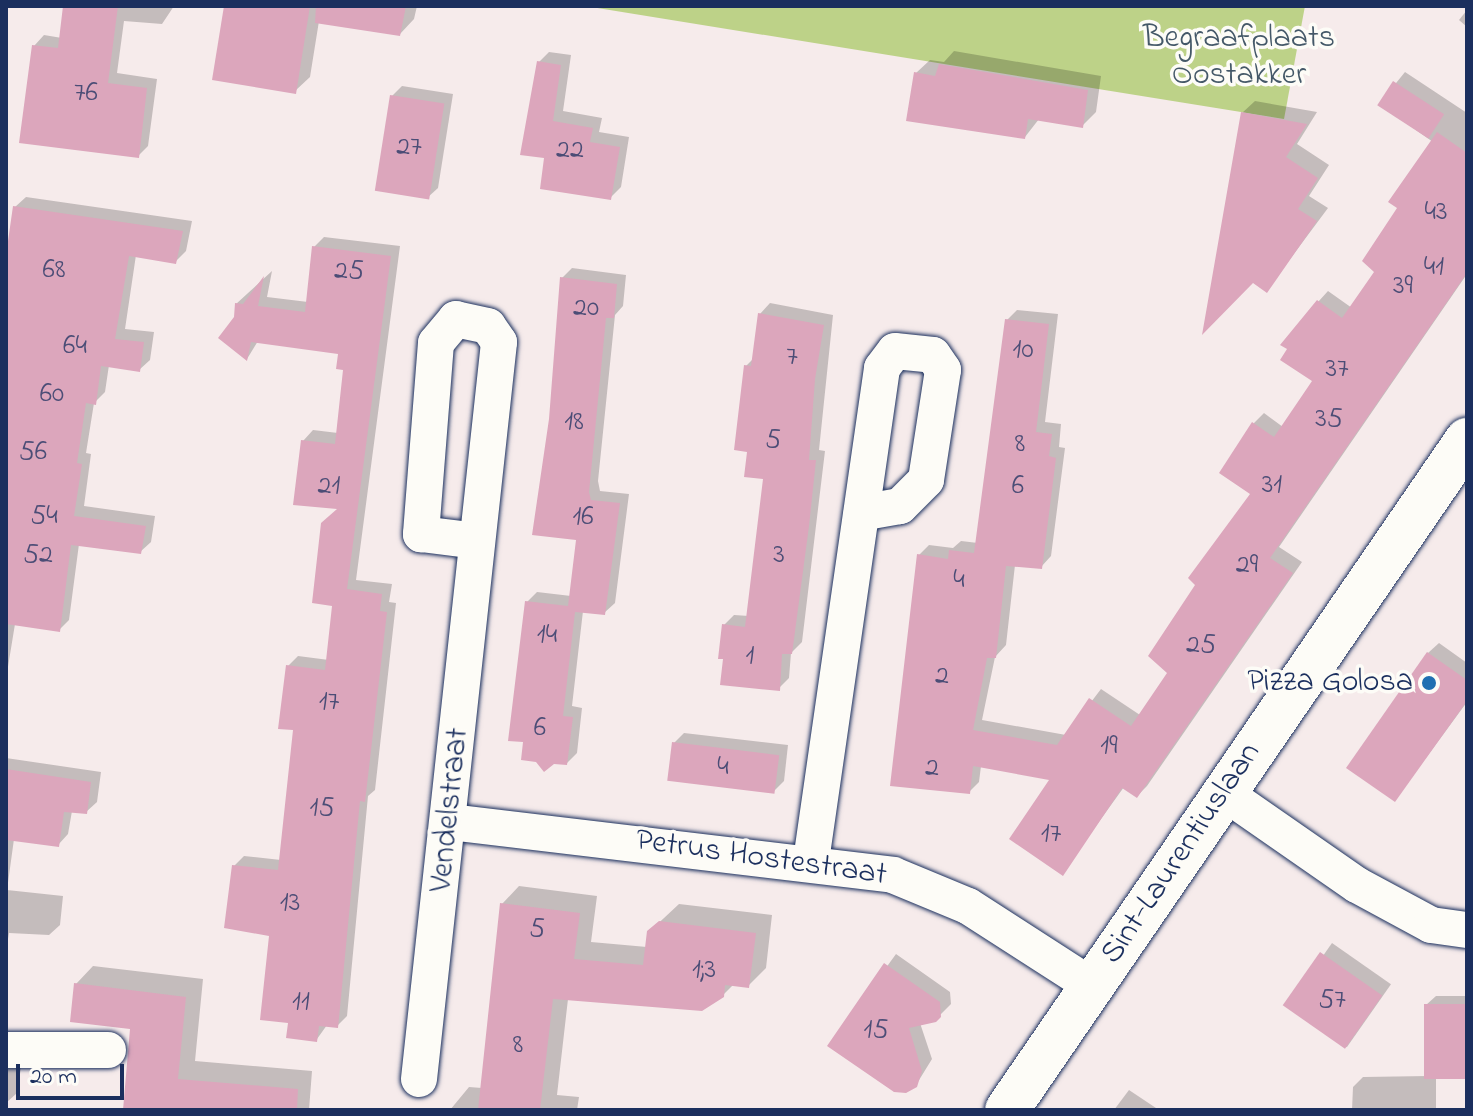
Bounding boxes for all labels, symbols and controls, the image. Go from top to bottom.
park label: Begraafplaats Oostakker [1143,21,1335,96]
house number: 76 [74,77,98,111]
house number: 27 [396,131,422,165]
house number: 22 [556,134,584,168]
house number: 43 [1424,196,1448,230]
house number: 41 [1424,251,1444,285]
house number: 68 [43,254,65,288]
house number: 25 [334,255,364,289]
house number: 39 [1393,270,1413,304]
house number: 20 [573,292,599,326]
house number: 64 [63,330,87,364]
house number: 10 [1013,334,1033,368]
house number: 7 [786,341,798,375]
house number: 37 [1325,353,1349,387]
house number: 60 [40,378,64,412]
house number: 35 [1315,403,1343,437]
house number: 18 [564,406,584,440]
house number: 5 [765,424,781,458]
house number: 8 [1015,428,1025,462]
house number: 56 [19,436,47,470]
house number: 31 [1262,469,1282,503]
house number: 21 [318,470,340,504]
house number: 6 [1012,470,1024,504]
house number: 54 [30,500,58,534]
house number: 16 [572,501,594,535]
house number: 52 [23,539,53,573]
house number: 3 [773,539,785,573]
house number: 29 [1236,549,1258,583]
house number: 4 [953,564,965,598]
house number: 14 [537,619,557,653]
house number: 25 [1186,629,1216,663]
house number: 1 [746,640,754,674]
house number: 2 [935,660,949,694]
place label: Pizza Golosa [1247,664,1413,702]
marker: Pizza Golosa [1420,674,1438,692]
house number: 17 [319,686,339,720]
house number: 6 [534,712,546,746]
street label: Vendelstraat [423,726,479,894]
house number: 19 [1100,730,1118,764]
street label: Sint-Laurentiuslaan [1094,736,1270,972]
house number: 4 [717,751,729,785]
house number: 2 [925,752,939,786]
house number: 15 [310,792,334,826]
house number: 17 [1041,818,1061,852]
street label: Petrus Hostestraat [633,822,889,896]
house number: 13 [280,887,300,921]
house number: 5 [529,913,545,947]
house number: 1;3 [692,954,716,988]
house number: 57 [1318,984,1346,1018]
house number: 11 [292,986,310,1020]
house number: 15 [864,1014,888,1048]
house number: 8 [513,1029,523,1063]
scale bar [20,1048,128,1098]
text: 20 m [30,1060,77,1095]

